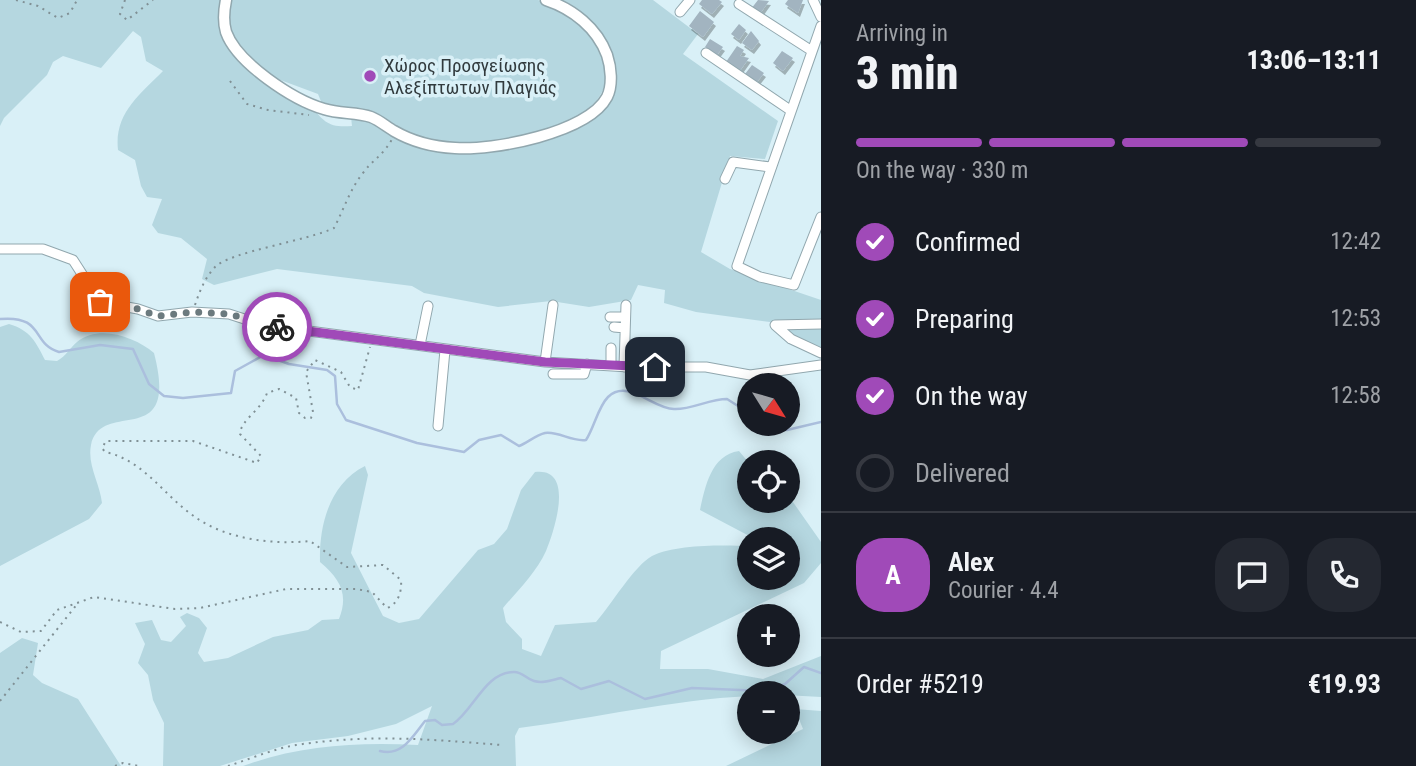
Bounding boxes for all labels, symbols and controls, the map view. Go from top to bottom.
text: Arriving in [856,20,948,47]
text: 13:06–13:11 [1247,45,1381,75]
text: 3 min [856,46,959,100]
place label: Χώρος Προσγείωσης Αλεξίπτωτων Πλαγιάς [384,54,557,99]
marker: Χώρος Προσγείωσης Αλεξίπτωτων Πλαγιάς [362,68,378,84]
text: On the way · 330 m [856,157,1028,184]
icon: check [856,223,894,261]
text: Confirmed [915,227,1021,257]
text: 12:42 [1330,228,1381,255]
pin [70,272,130,332]
icon: bag [81,283,119,321]
courier [242,292,312,362]
icon: check [856,300,894,338]
text: Preparing [915,304,1014,334]
text: 12:53 [1330,305,1381,332]
icon: bike [258,308,296,346]
pin [625,337,685,397]
icon: home [636,348,674,386]
north arrow [737,373,800,436]
map controls [737,373,800,744]
icon: check [856,377,894,415]
text: On the way [915,381,1028,411]
text: 12:58 [1330,382,1381,409]
button: locate [737,450,800,513]
text: Delivered [915,458,1010,488]
button: layers [737,527,800,590]
button: chat [1215,538,1289,612]
button: phone [1307,538,1381,612]
text: Alex [948,547,994,577]
text: A [885,560,901,590]
text: Courier · 4.4 [948,577,1059,604]
button: + [737,604,800,667]
text: Order #5219 [856,669,984,699]
text: €19.93 [1308,669,1381,699]
button: − [737,681,800,744]

